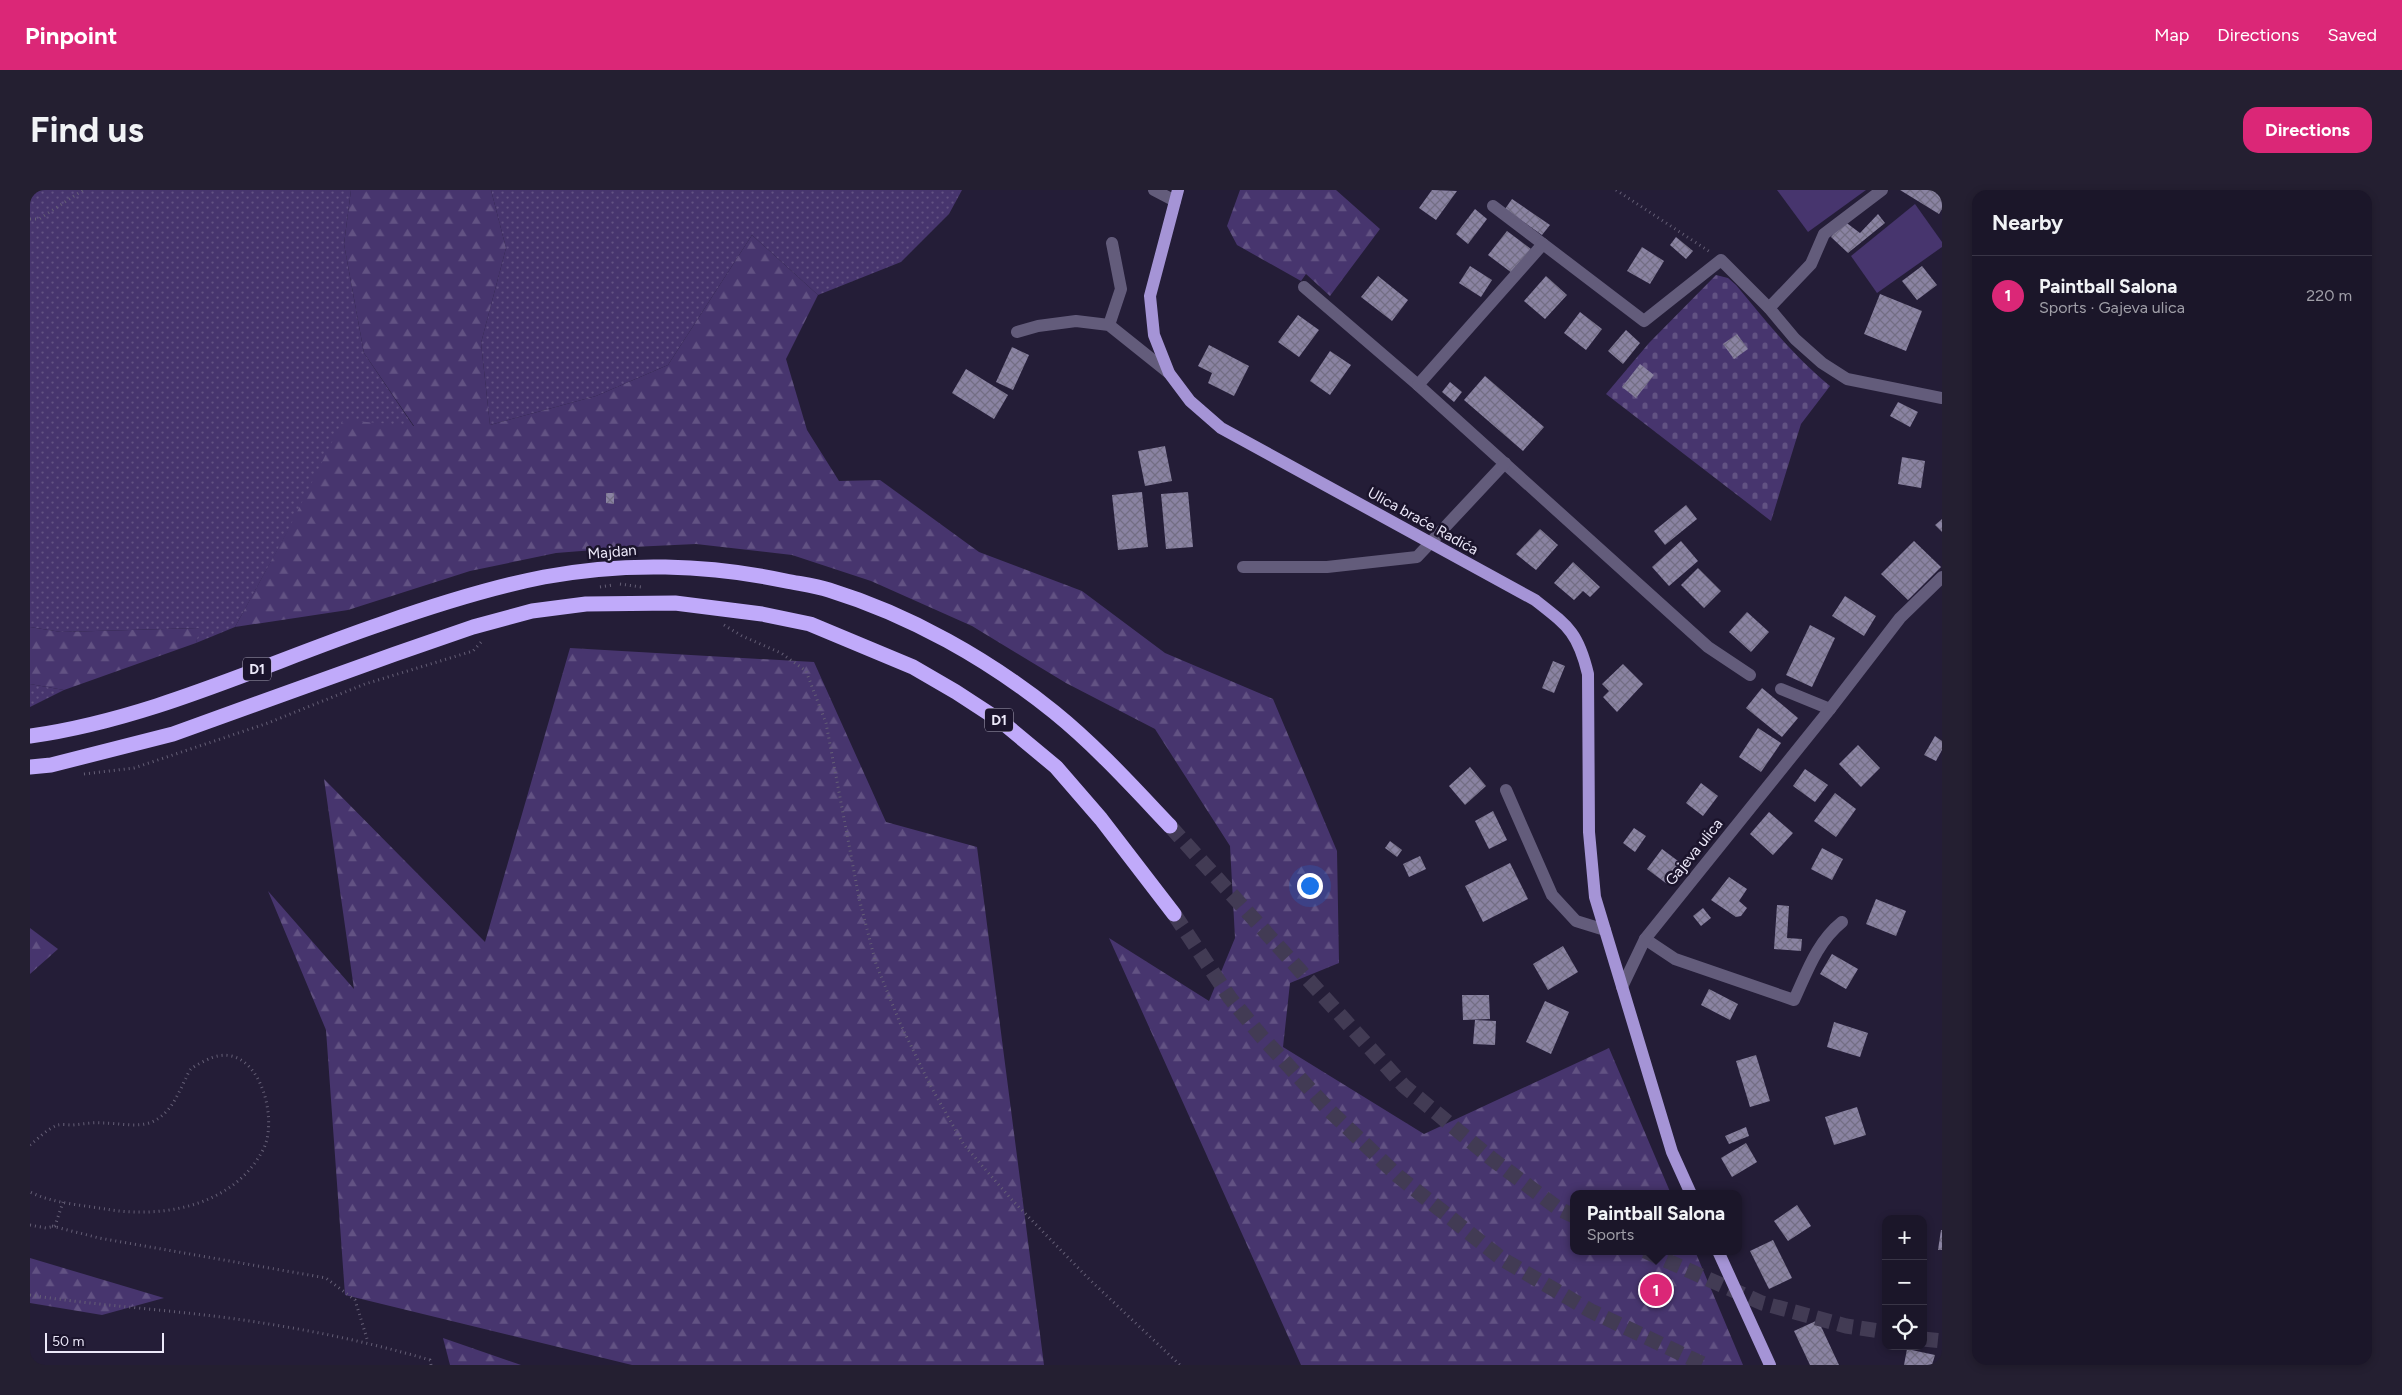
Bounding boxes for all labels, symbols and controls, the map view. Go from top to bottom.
text: Pinpoint [25,21,117,50]
text: Map [2154,24,2189,46]
text: Directions [2217,24,2299,46]
text: Saved [2327,24,2377,46]
button: Directions [2243,107,2372,153]
text: Find us [30,109,144,151]
text: Nearby [1992,210,2063,235]
text: Paintball Salona [2039,275,2177,298]
text: 1 [2005,286,2011,305]
text: 220 m [2306,286,2352,305]
text: Sports · Gajeva ulica [2039,298,2185,317]
street label: Ulica braće Radića [1365,483,1481,559]
street label: Majdan [587,541,637,563]
road number: D1 [243,658,271,680]
road number: D1 [985,708,1013,732]
street label: Gajeva ulica [1662,815,1726,889]
your location [1297,873,1323,899]
popup [1570,1190,1742,1255]
text: Paintball Salona [1587,1202,1725,1225]
map controls [1882,1215,1927,1350]
button: + [1882,1215,1927,1260]
text: Sports [1587,1225,1634,1244]
button: − [1882,1260,1927,1305]
pin: 1 [1640,1271,1672,1309]
button: locate [1882,1305,1927,1350]
scale bar [45,1330,164,1353]
text: 50 m [52,1333,84,1350]

